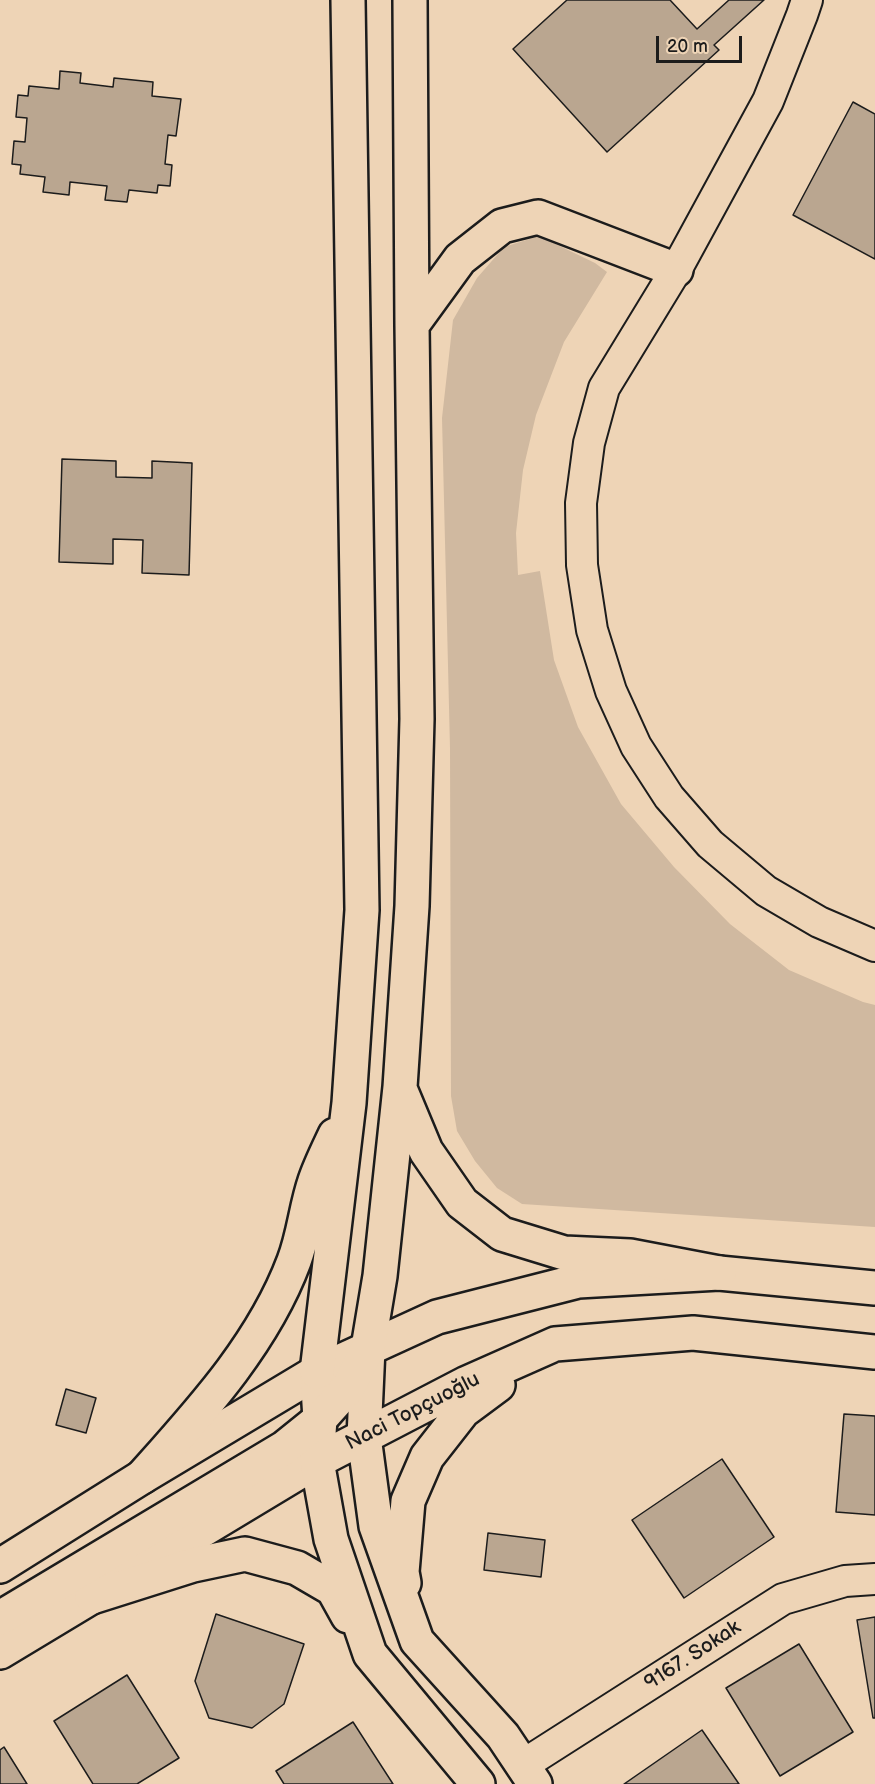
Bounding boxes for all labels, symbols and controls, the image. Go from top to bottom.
scale bar [659,24,744,62]
text: 20 m [667,36,708,57]
street label: Naci Topçuoğlu [342,1367,484,1457]
street label: 9167. Sokak [640,1616,746,1696]

